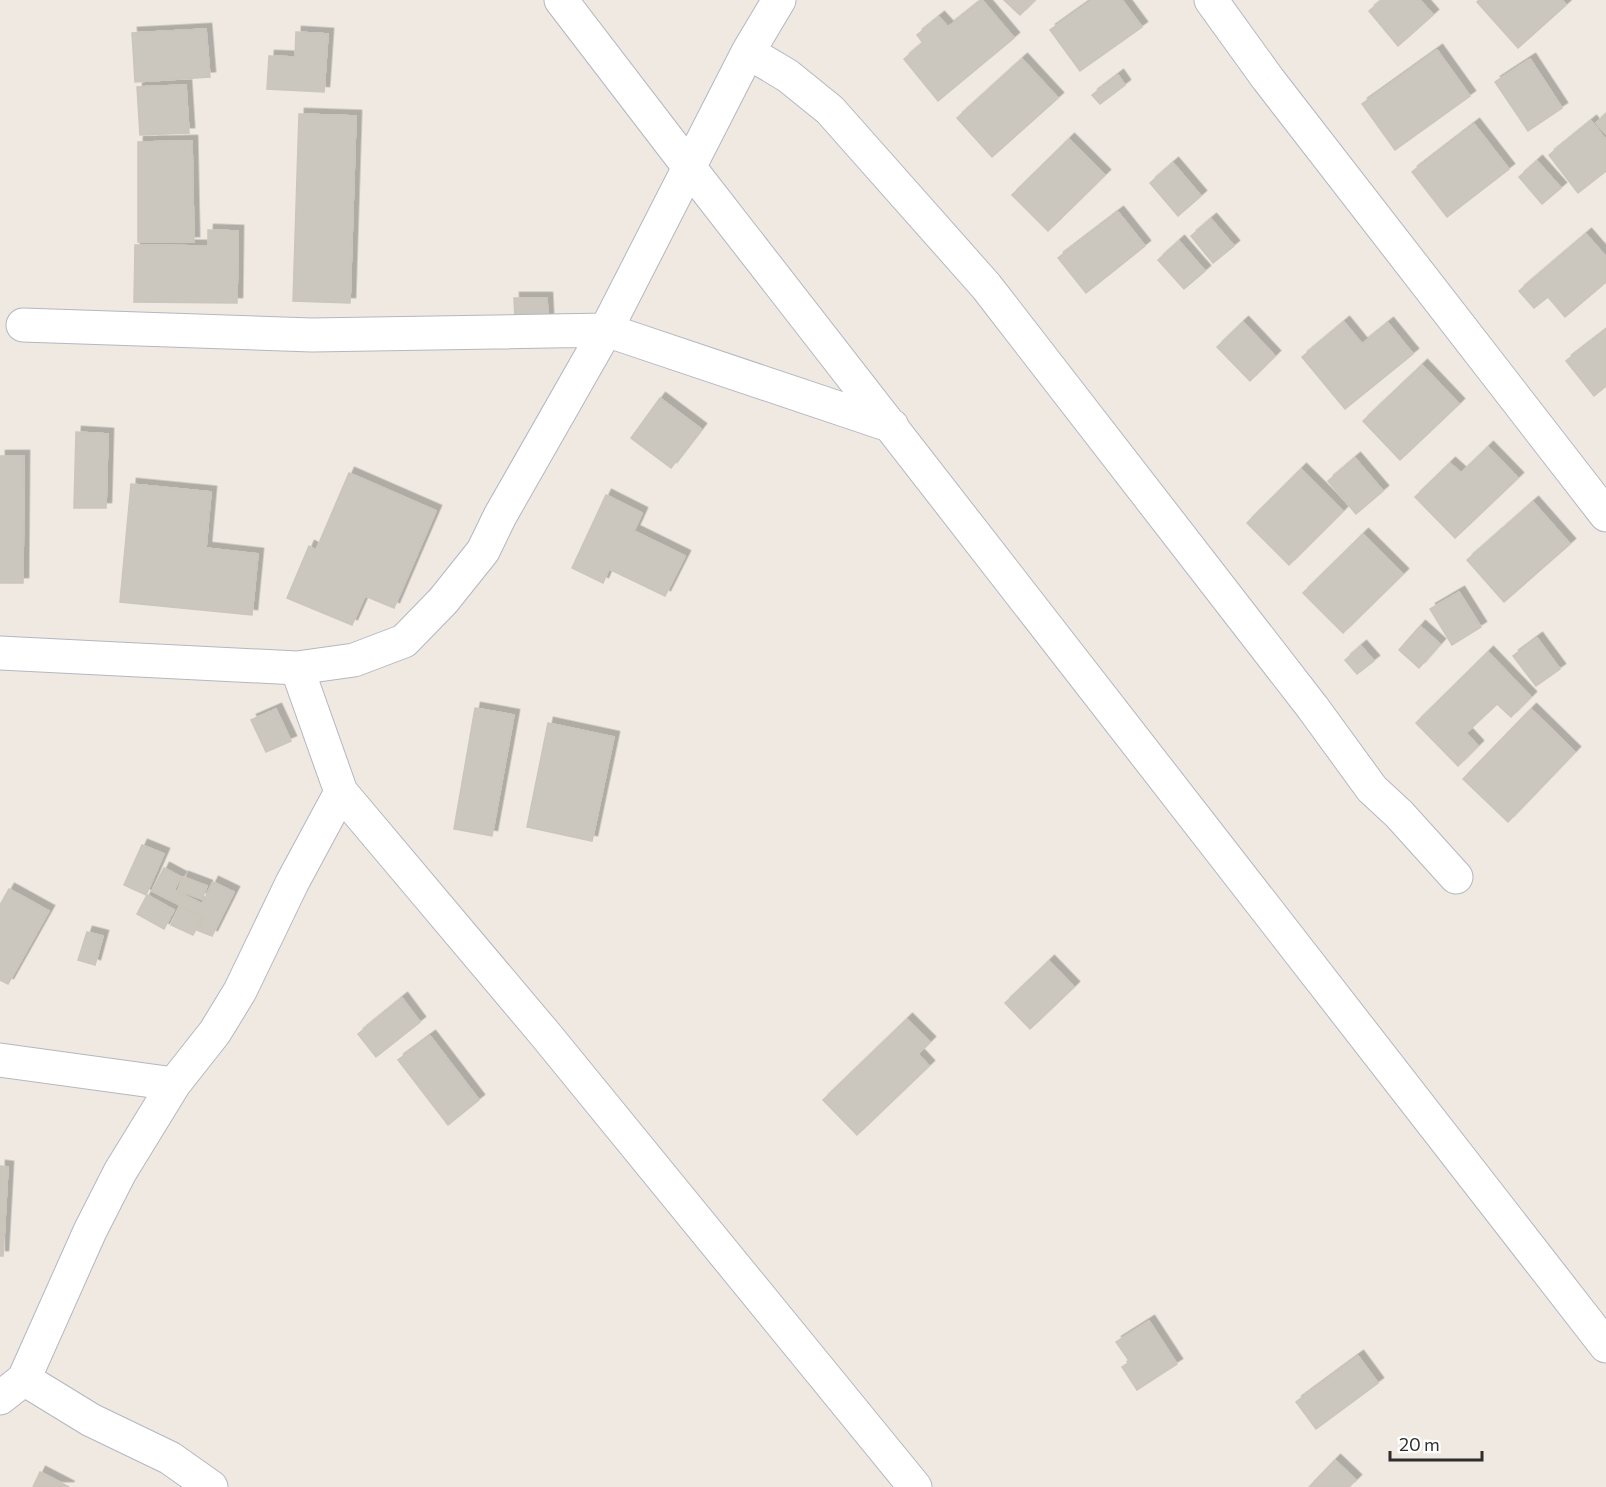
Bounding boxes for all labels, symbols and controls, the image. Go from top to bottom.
scale bar [1390,1424,1482,1462]
text: 20 m [1399,1433,1440,1455]

